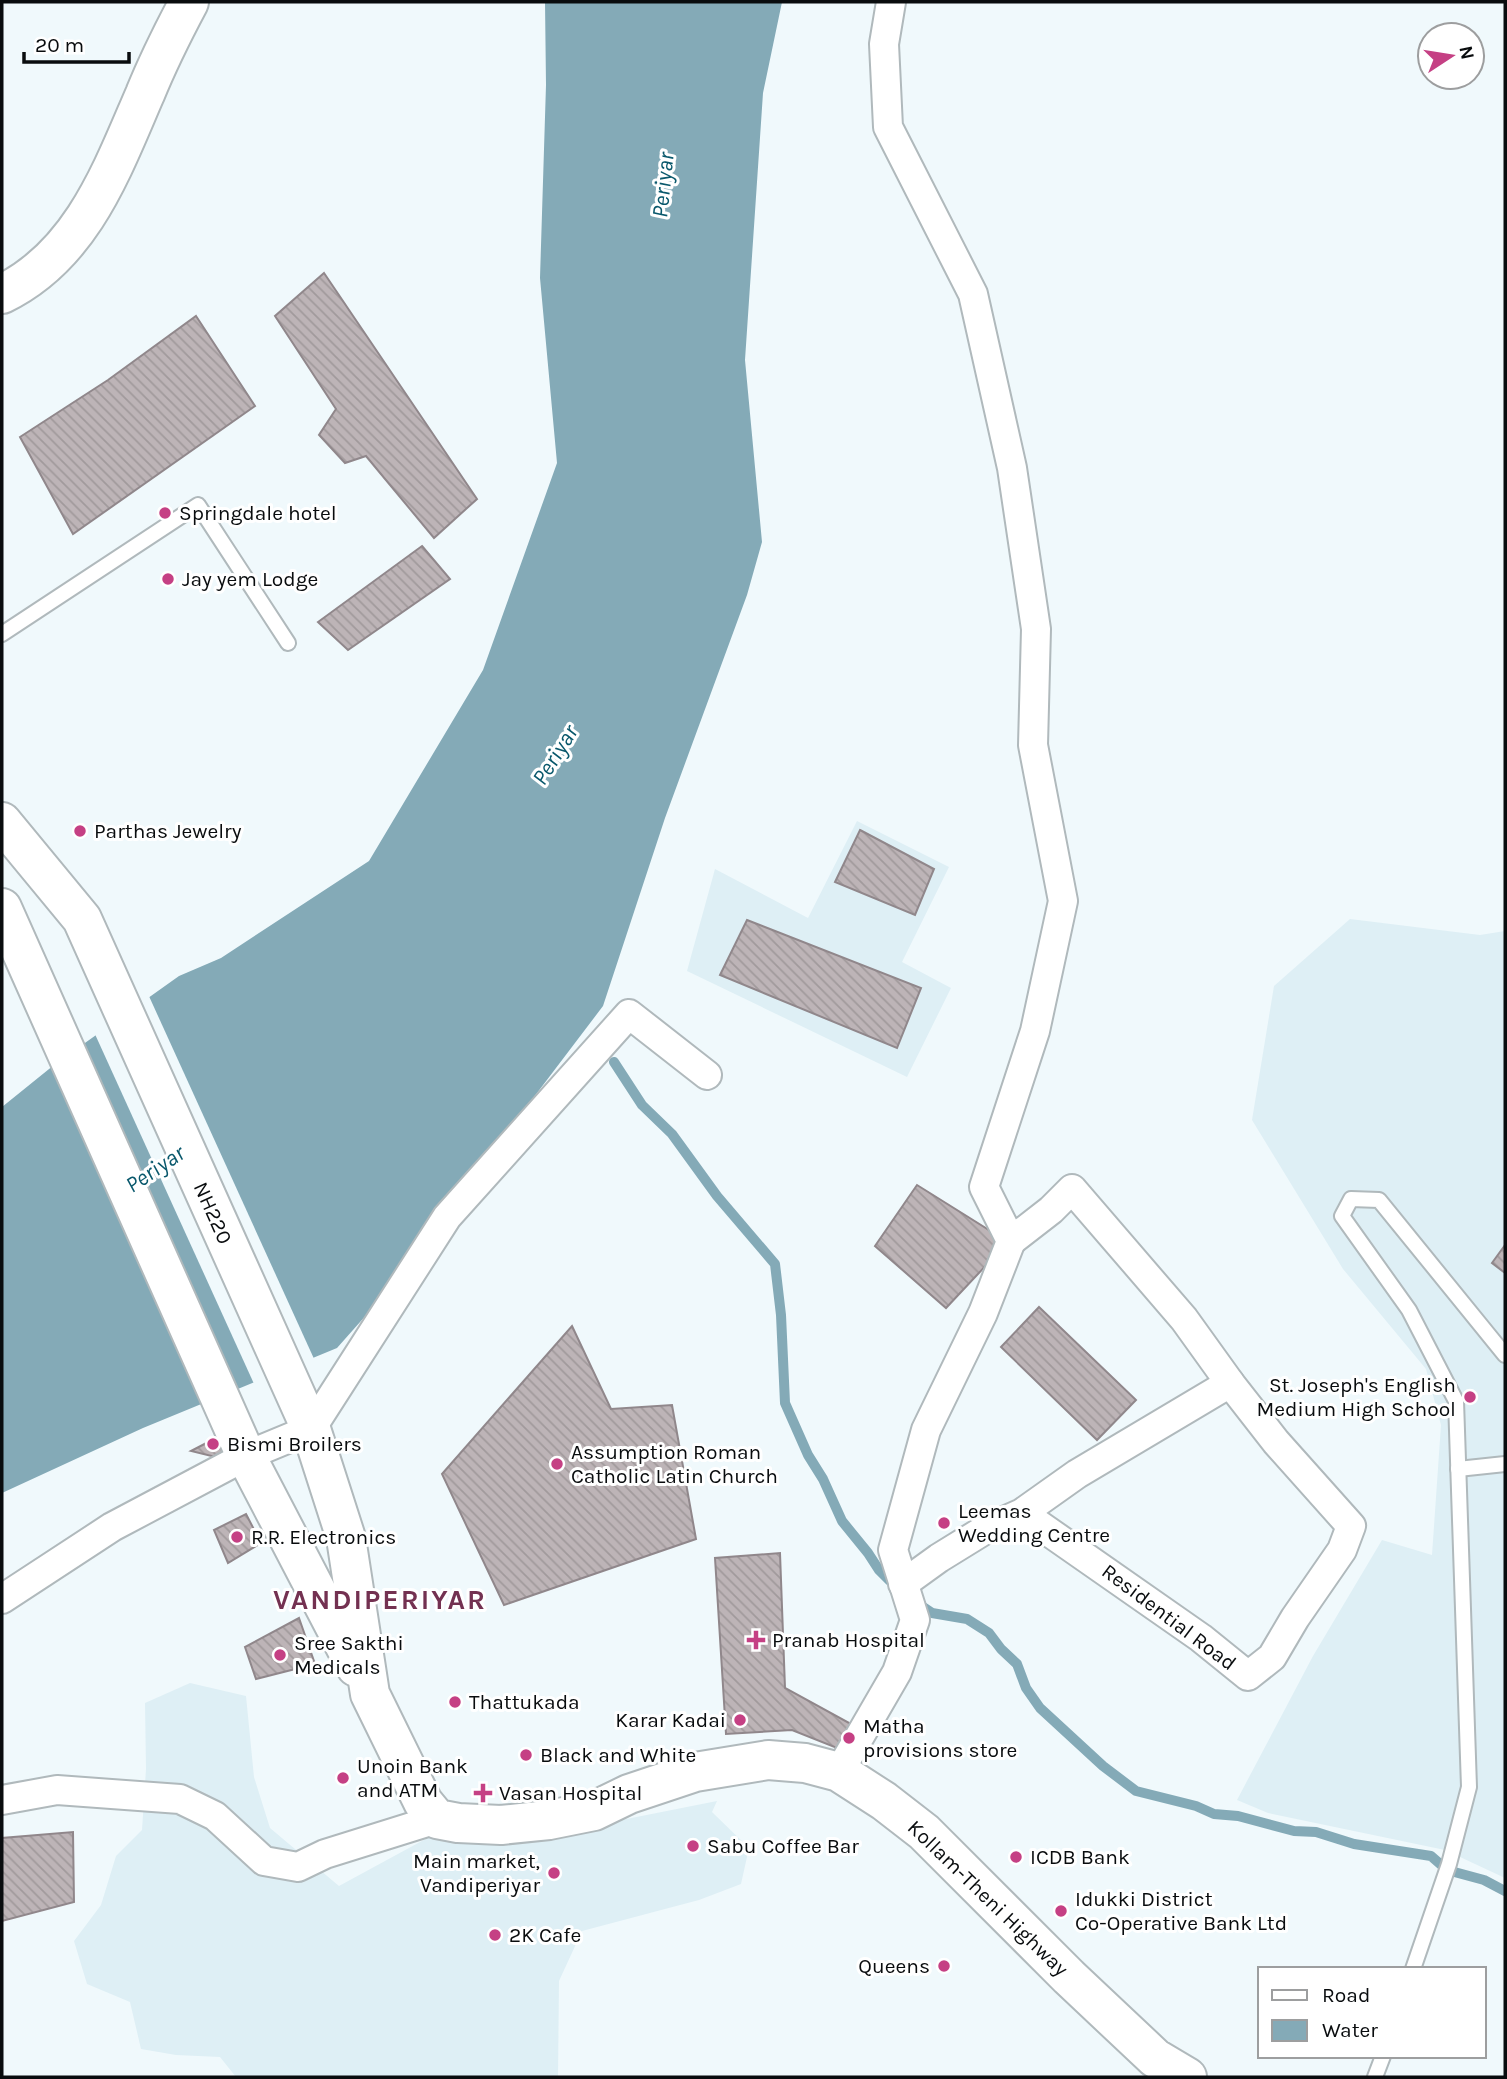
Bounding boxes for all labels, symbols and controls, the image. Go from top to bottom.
scale bar [24,21,130,65]
north arrow [1416,21,1486,91]
text: 20 m [35,33,84,57]
text: N [1454,44,1479,62]
water label: Periyar [646,150,680,219]
place label: Springdale hotel [179,501,337,525]
marker: Springdale hotel [157,505,173,521]
place label: Jay yem Lodge [182,567,318,591]
marker: Jay yem Lodge [160,571,176,587]
water label: Periyar [526,719,584,790]
place label: Parthas Jewelry [94,819,242,843]
marker: Parthas Jewelry [72,823,88,839]
water label: Periyar [120,1139,191,1199]
street label: NH220 [189,1178,237,1248]
place label: St. Joseph's English Medium High School [1257,1373,1456,1421]
marker: St. Joseph's English Medium High School [1462,1389,1478,1405]
place label: Bismi Broilers [227,1432,362,1456]
marker: Bismi Broilers [205,1436,221,1452]
place label: Assumption Roman Catholic Latin Church [571,1440,778,1488]
marker: Assumption Roman Catholic Latin Church [549,1456,565,1472]
place label: Leemas Wedding Centre [958,1499,1110,1547]
marker: Leemas Wedding Centre [936,1515,952,1531]
place label: R.R. Electronics [251,1525,396,1549]
marker: R.R. Electronics [229,1529,245,1545]
street label: Residential Road [1097,1559,1241,1675]
district label: VANDIPERIYAR [273,1583,487,1616]
place label: Pranab Hospital [772,1628,925,1652]
marker: Pranab Hospital [746,1630,766,1650]
place label: Sree Sakthi Medicals [294,1631,404,1679]
marker: Sree Sakthi Medicals [272,1647,288,1663]
place label: Thattukada [469,1690,580,1714]
marker: Thattukada [447,1694,463,1710]
place label: Karar Kadai [615,1708,726,1732]
marker: Karar Kadai [732,1712,748,1728]
place label: Matha provisions store [863,1714,1017,1762]
marker: Matha provisions store [841,1730,857,1746]
place label: Black and White [540,1743,696,1767]
marker: Black and White [518,1747,534,1763]
place label: Unoin Bank and ATM [357,1754,468,1802]
marker: Unoin Bank and ATM [335,1770,351,1786]
place label: Vasan Hospital [499,1781,642,1805]
marker: Vasan Hospital [473,1783,493,1803]
street label: Kollam-Theni Highway [903,1815,1073,1981]
place label: Sabu Coffee Bar [707,1834,859,1858]
marker: Sabu Coffee Bar [685,1838,701,1854]
place label: ICDB Bank [1030,1845,1130,1869]
place label: Main market, Vandiperiyar [413,1849,540,1897]
marker: ICDB Bank [1008,1849,1024,1865]
marker: Main market, Vandiperiyar [546,1865,562,1881]
place label: Idukki District Co-Operative Bank Ltd [1075,1887,1287,1935]
marker: Idukki District Co-Operative Bank Ltd [1053,1903,1069,1919]
place label: 2K Cafe [509,1923,581,1947]
marker: 2K Cafe [487,1927,503,1943]
place label: Queens [858,1954,930,1978]
marker: Queens [936,1958,952,1974]
legend [1258,1967,1486,2058]
text: Road [1322,1983,1370,2007]
text: Water [1322,2018,1378,2042]

